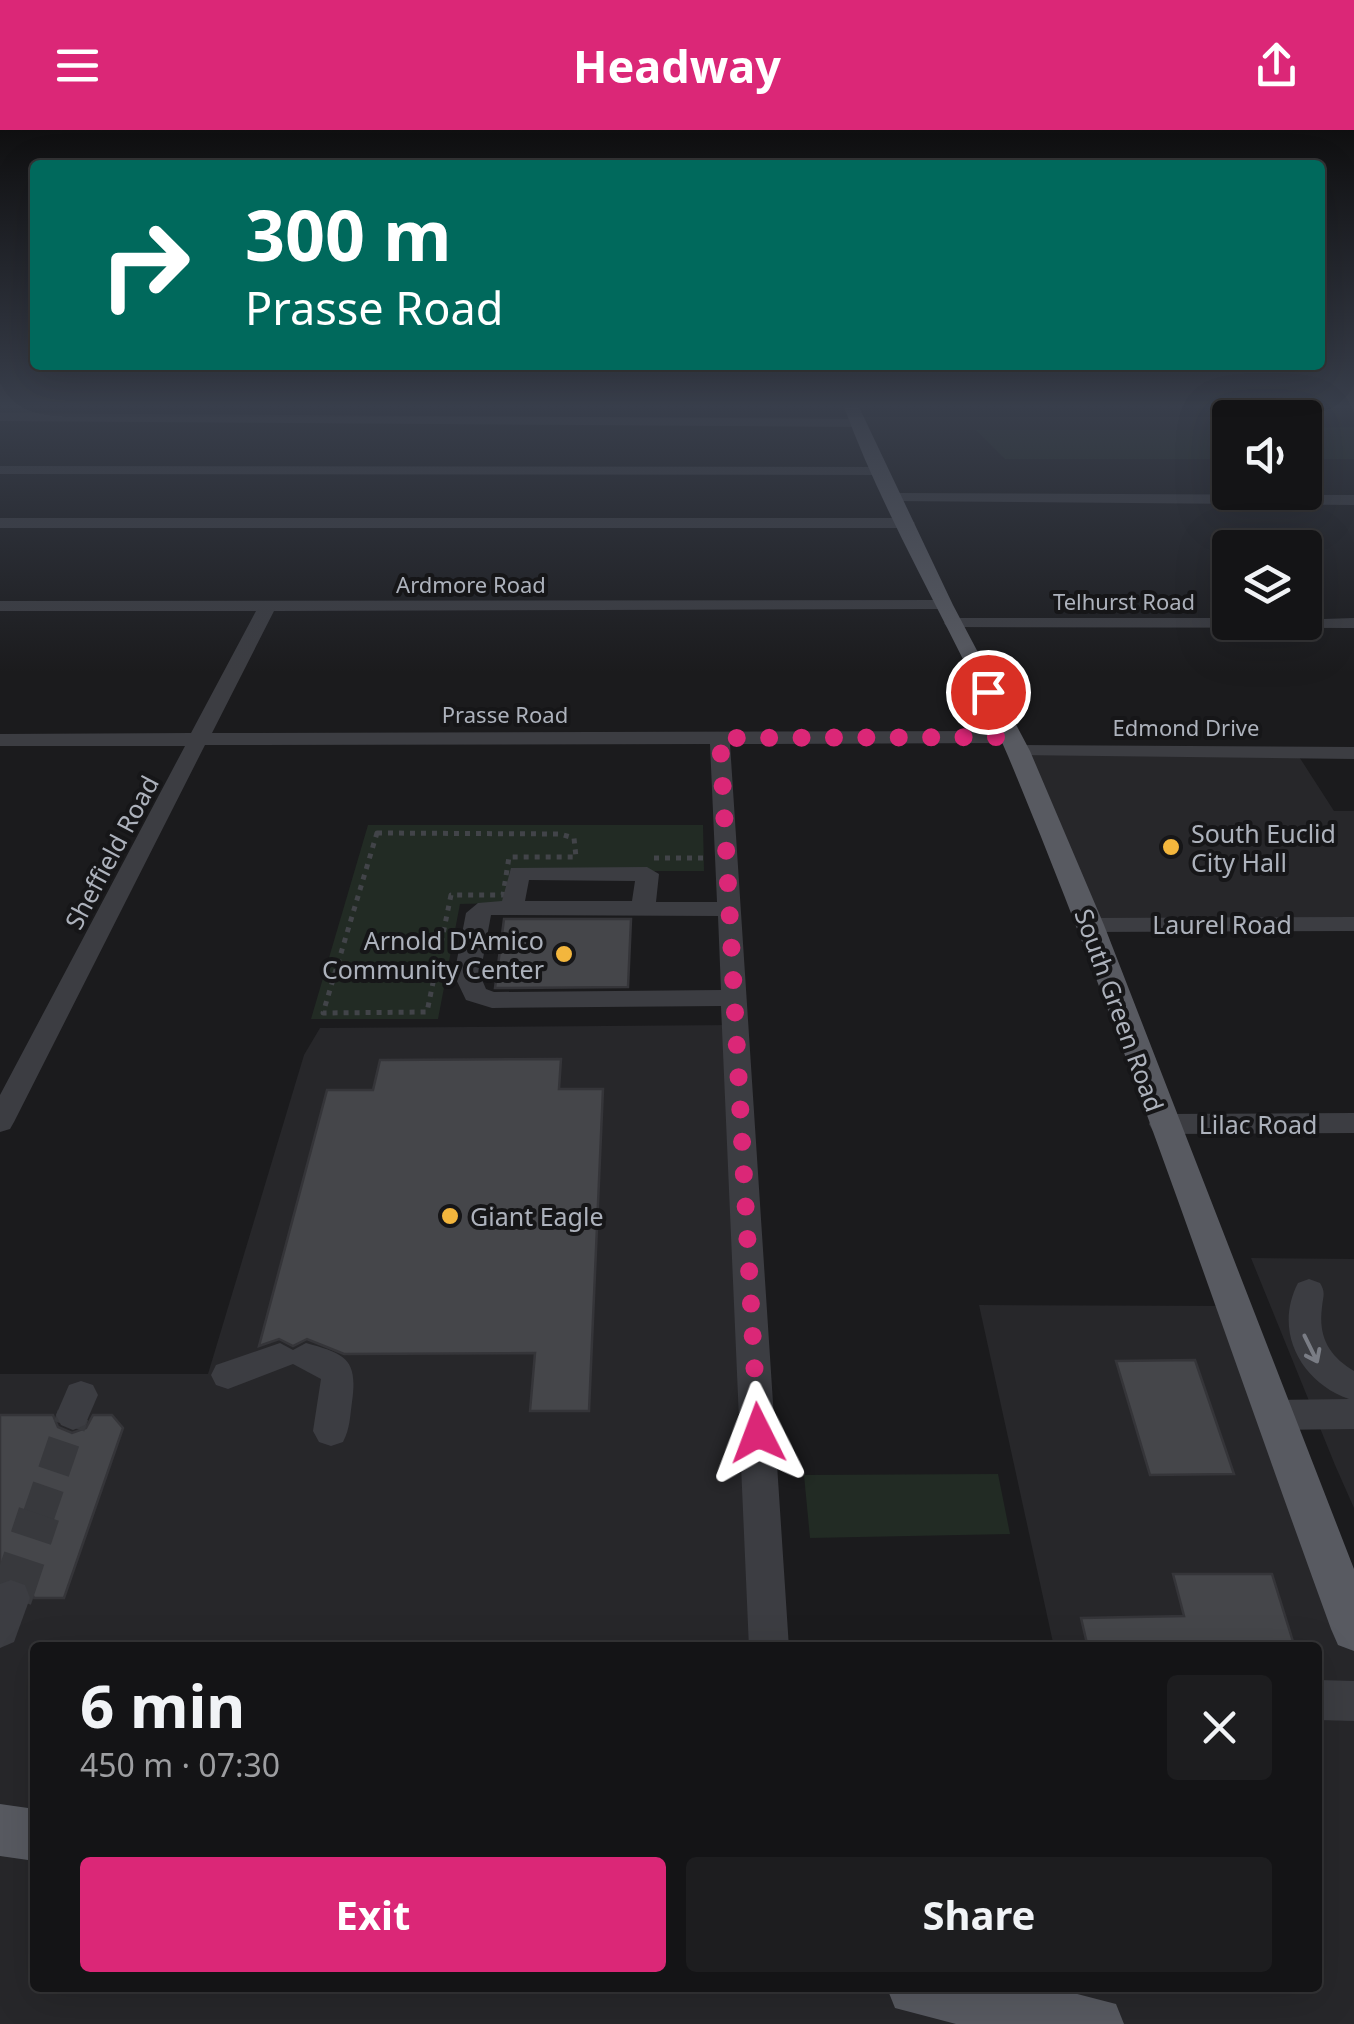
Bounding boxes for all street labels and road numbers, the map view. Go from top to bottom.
street label: Ardmore Road [396,569,546,599]
street label: Telhurst Road [1053,586,1195,616]
street label: Prasse Road [442,699,568,729]
street label: Edmond Drive [1113,712,1259,742]
street label: Sheffield Road [56,769,166,935]
street label: South Green Road [1068,904,1172,1116]
street label: Laurel Road [1152,907,1292,941]
street label: Lilac Road [1199,1107,1317,1141]

